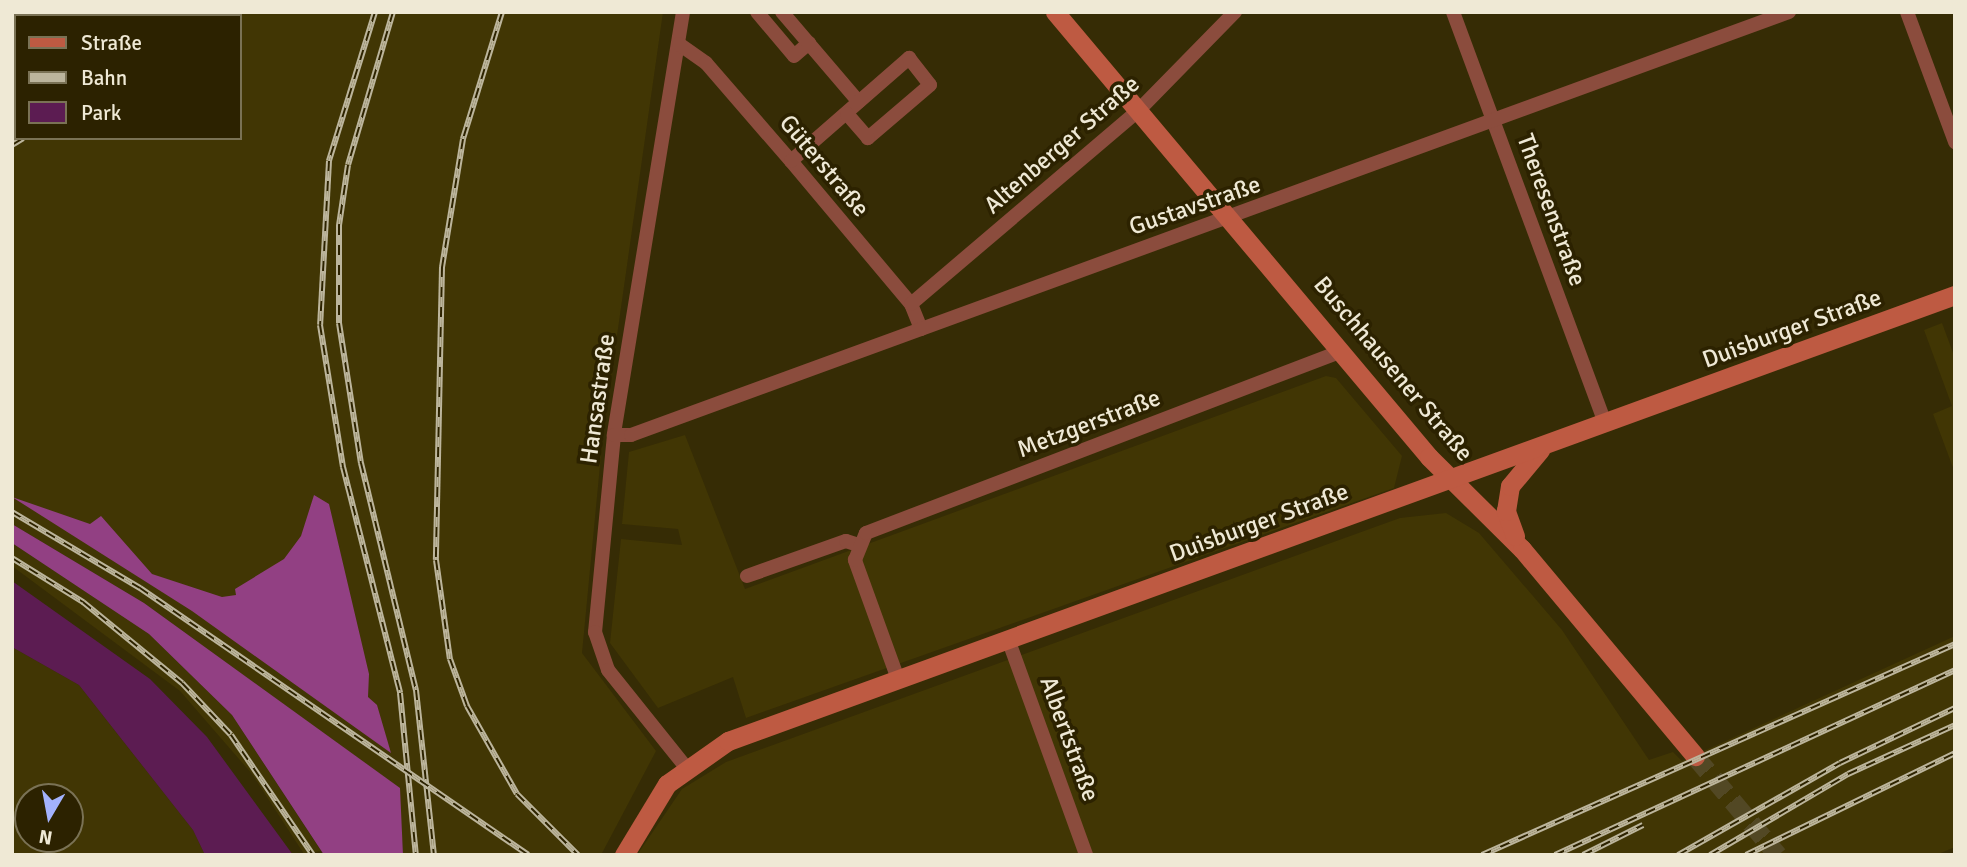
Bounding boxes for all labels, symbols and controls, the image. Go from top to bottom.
legend [14,14,242,140]
text: Straße [81,30,142,56]
text: Bahn [81,65,127,91]
street label: Altenberger Straße [979,70,1145,220]
text: Park [81,100,121,126]
street label: Güterstraße [773,109,875,223]
street label: Theresenstraße [1510,130,1592,290]
street label: Gustavstraße [1126,170,1264,242]
street label: Buschhausener Straße [1307,271,1479,467]
street label: Duisburger Straße [1699,283,1885,375]
street label: Hansastraße [575,332,621,466]
street label: Metzgerstraße [1013,383,1165,465]
street label: Duisburger Straße [1166,477,1352,569]
street label: Albertstraße [1033,673,1105,805]
north arrow [14,783,84,853]
text: N [37,824,54,850]

